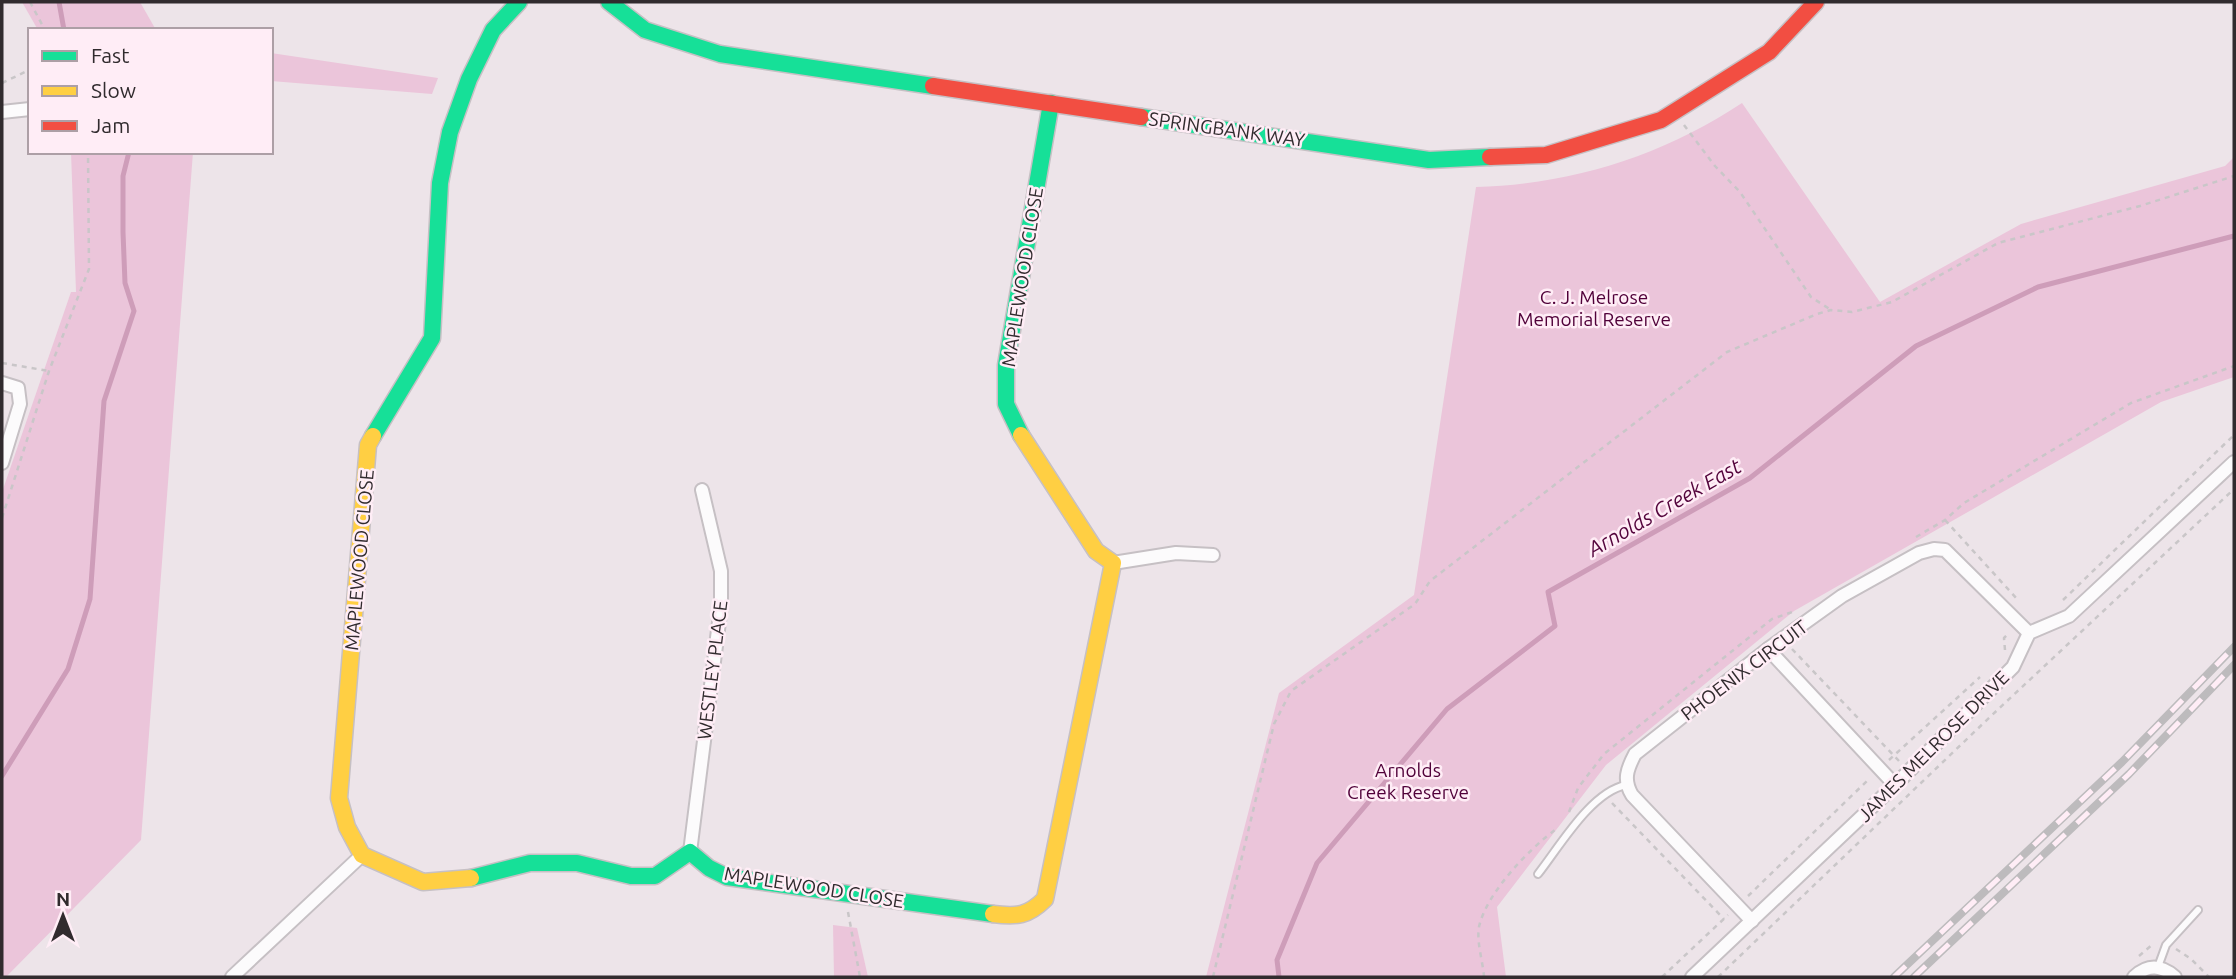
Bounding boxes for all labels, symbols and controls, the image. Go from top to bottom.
legend [28,28,273,154]
text: Fast [91,43,129,67]
text: Slow [91,78,136,102]
street label: SPRINGBANK WAY [1148,107,1306,151]
text: Jam [91,113,130,137]
street label: MAPLEWOOD CLOSE [997,186,1047,368]
park label: C. J. Melrose Memorial Reserve [1517,286,1671,330]
water label: Arnolds Creek East [1582,453,1746,561]
street label: MAPLEWOOD CLOSE [340,469,378,651]
street label: WESTLEY PLACE [693,599,731,741]
street label: PHOENIX CIRCUIT [1676,615,1812,725]
street label: JAMES MELROSE DRIVE [1853,666,2013,826]
park label: Arnolds Creek Reserve [1347,759,1469,803]
street label: MAPLEWOOD CLOSE [723,862,905,912]
north arrow [28,881,98,951]
text: N [56,888,70,910]

